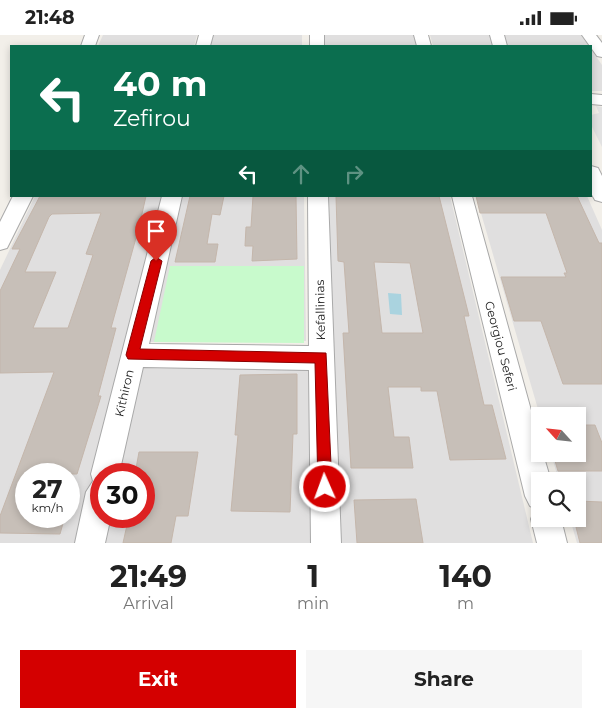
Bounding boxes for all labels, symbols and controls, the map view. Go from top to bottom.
text: 21:48 [25,6,74,29]
text: 40 m [113,62,208,105]
icon: left [30,65,95,130]
text: Zefirou [113,105,191,132]
icon: left [234,160,262,188]
icon: ahead [287,160,315,188]
icon: right [340,160,368,188]
pin [135,210,177,261]
icon: arrive [142,217,170,245]
street label: Kefallinias [312,279,328,340]
street label: Georgiou Seferi [482,299,520,393]
street label: Kithiron [111,368,137,418]
north arrow [531,407,586,463]
map controls [531,407,586,527]
position arrow [298,460,350,512]
speed limit sign: 30 [90,463,155,528]
button: search [531,472,586,527]
text: 27 [32,474,63,504]
text: km/h [31,500,64,515]
text: 21:49 [110,558,187,595]
text: 1 [307,558,319,595]
text: 140 [439,558,492,595]
text: Arrival [123,594,174,613]
text: min [297,594,329,613]
text: m [457,594,474,613]
button: Exit [20,650,296,708]
button: Share [306,650,582,708]

